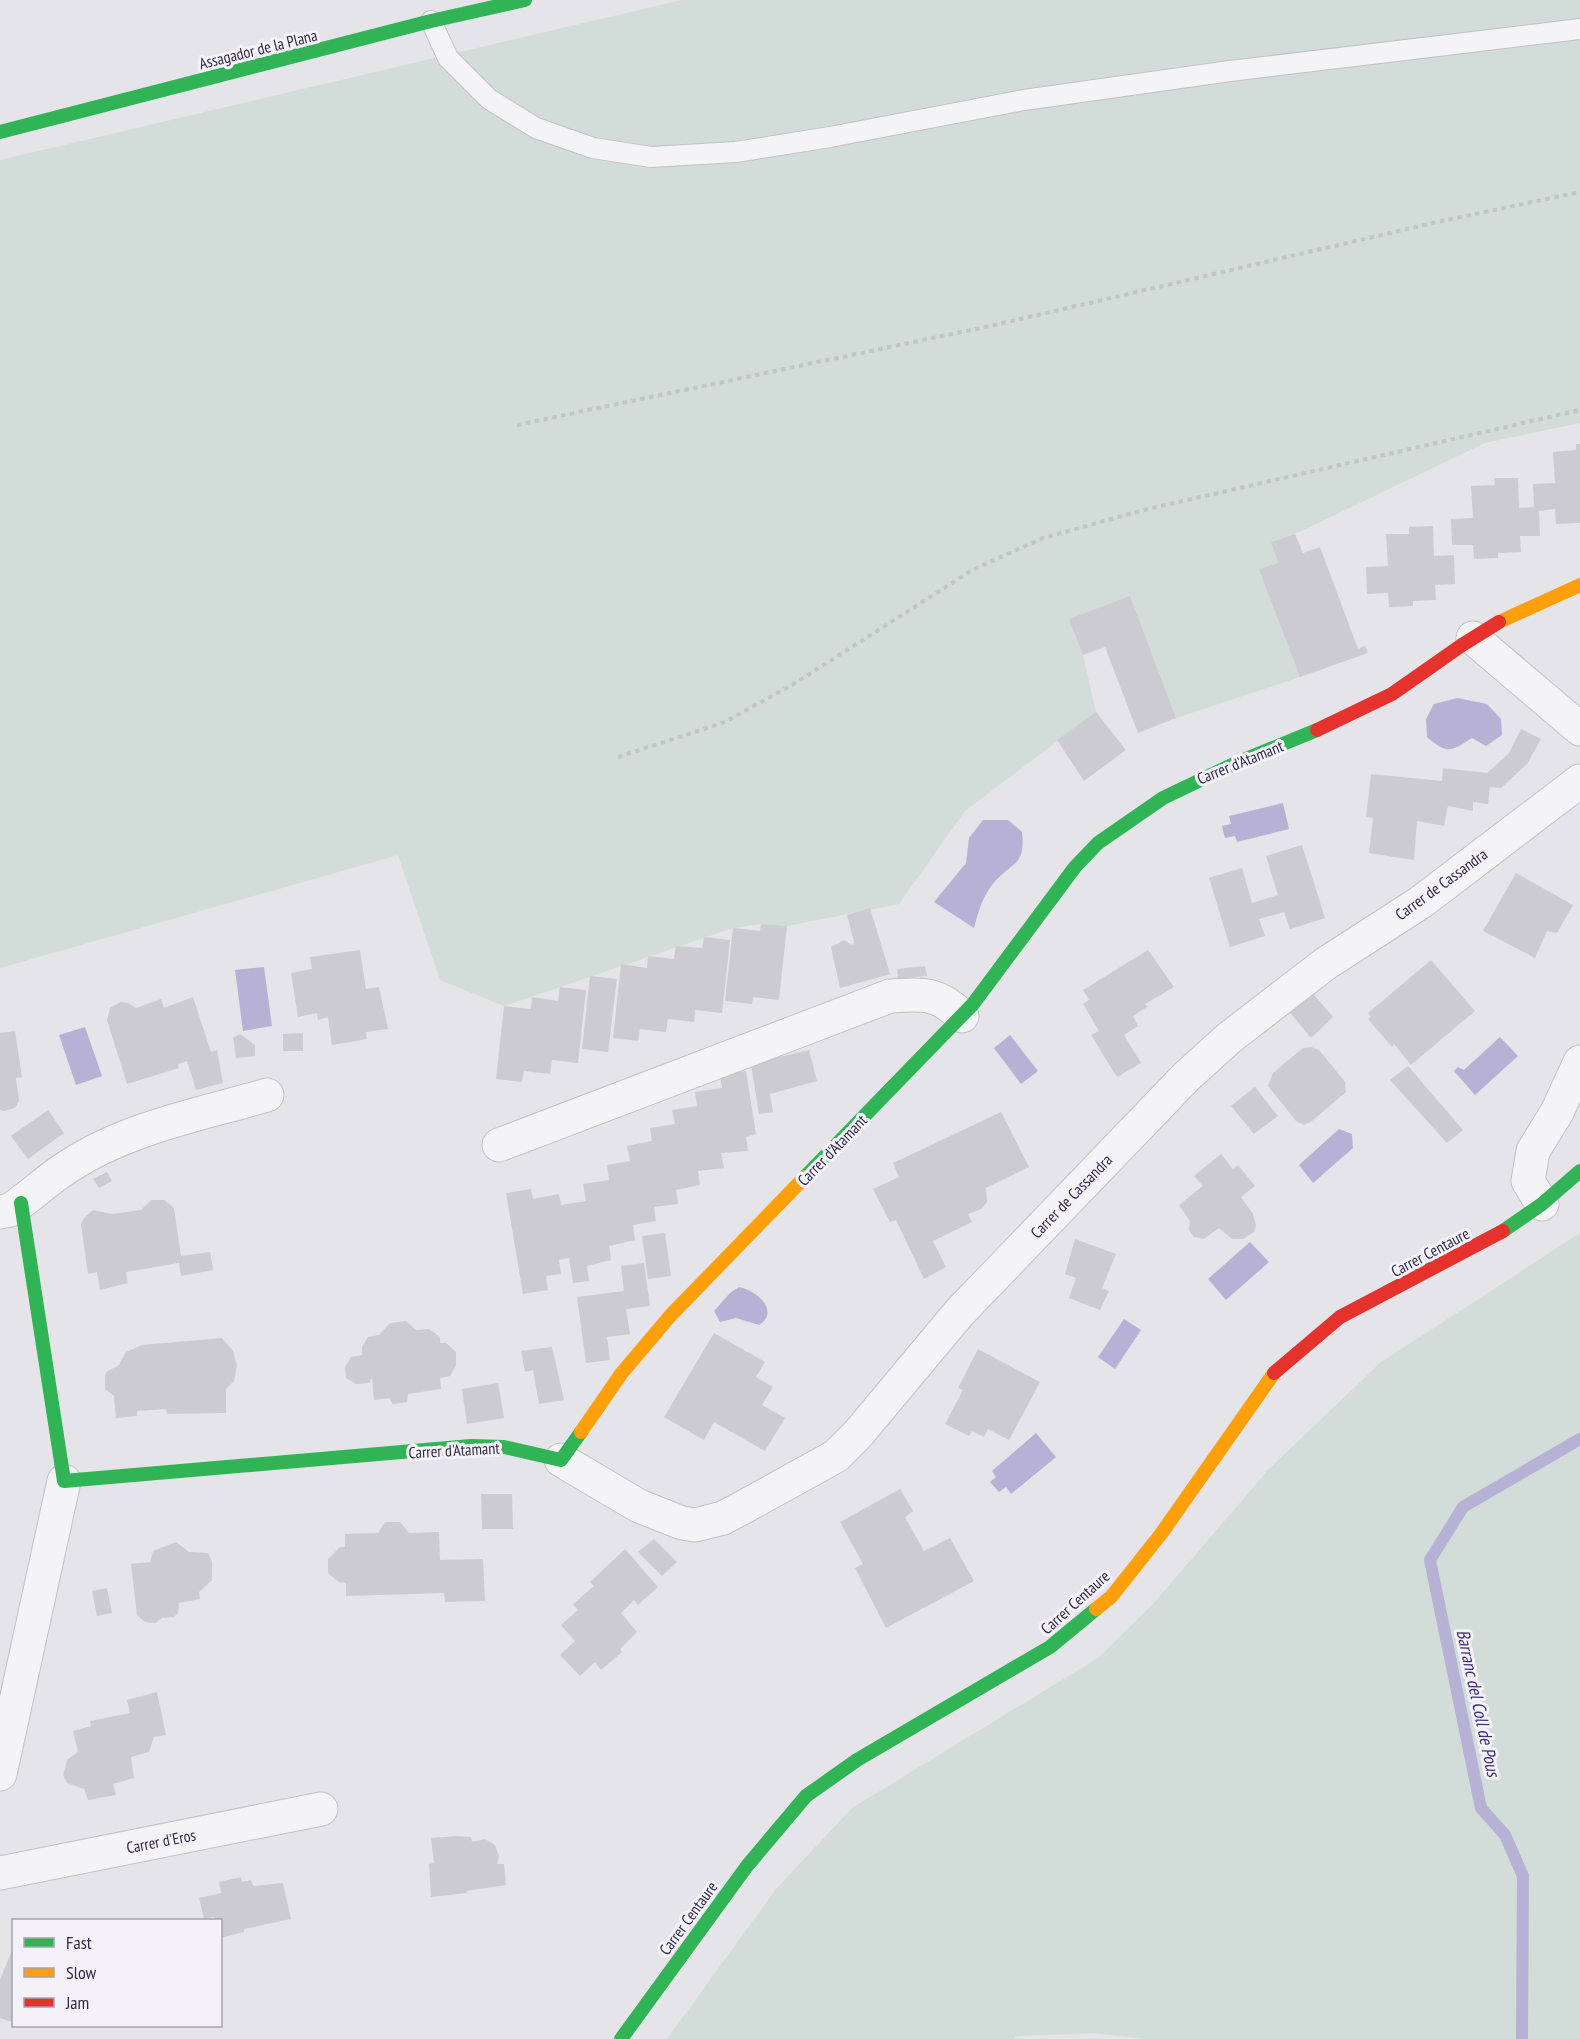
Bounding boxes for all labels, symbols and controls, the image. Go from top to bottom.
street label: Assagador de la Plana [197,25,319,73]
street label: Carrer d'Atamant [1194,735,1287,788]
street label: Carrer de Cassandra [1391,844,1491,924]
street label: Carrer d'Atamant [793,1110,871,1190]
street label: Carrer de Cassandra [1026,1150,1116,1242]
street label: Carrer Centaure [1387,1223,1473,1281]
street label: Carrer d'Atamant [408,1438,501,1462]
street label: Carrer Centaure [1036,1566,1114,1638]
water label: Barranc del Coll de Pous [1452,1627,1506,1780]
street label: Carrer d'Eros [125,1824,197,1858]
street label: Carrer Centaure [655,1877,721,1959]
legend [12,1919,222,2027]
text: Fast [66,1931,92,1954]
text: Slow [66,1961,97,1984]
text: Jam [65,1991,89,2014]

